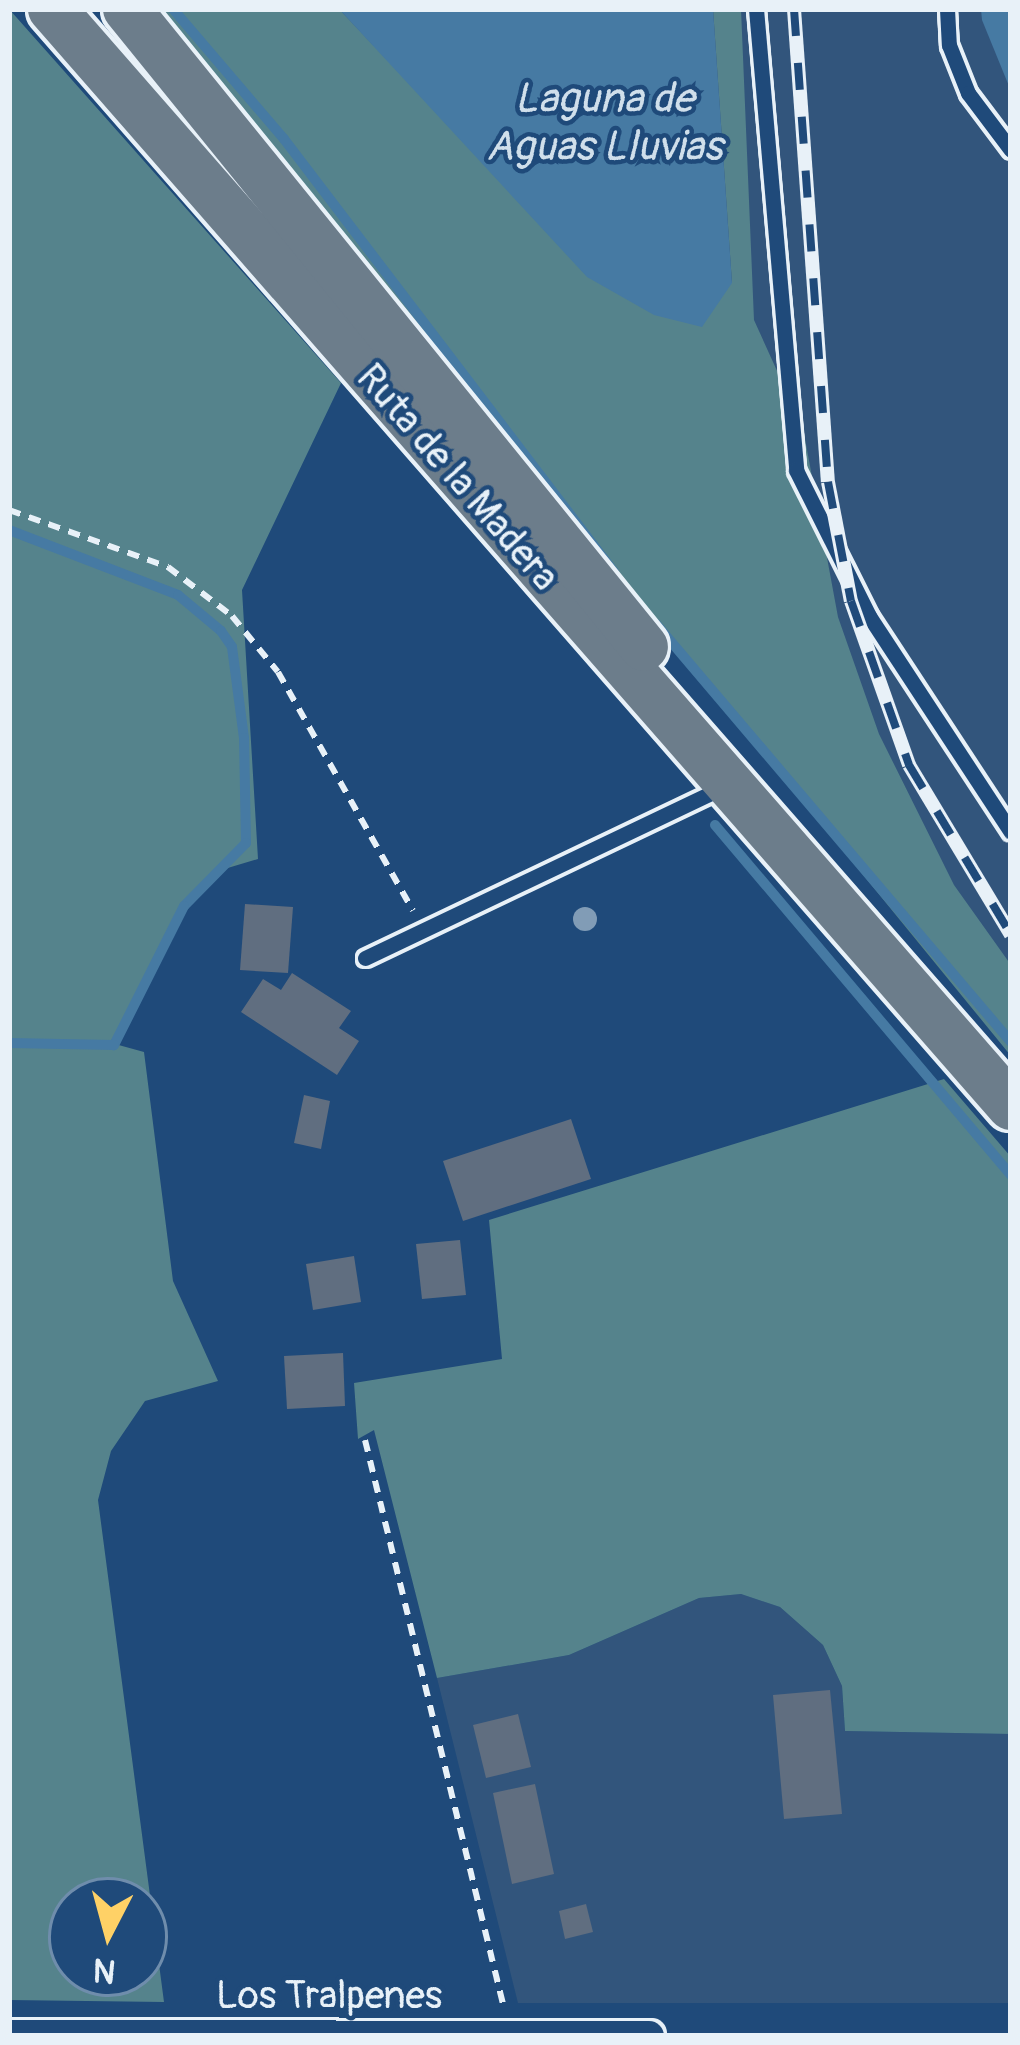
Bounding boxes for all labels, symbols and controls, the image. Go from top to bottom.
water label: Laguna de Aguas Lluvias [486,74,722,172]
street label: Ruta de la Madera [346,355,568,601]
north arrow [48,1877,168,1997]
text: N [91,1949,118,1992]
street label: Los Tralpenes [216,1973,442,2019]

